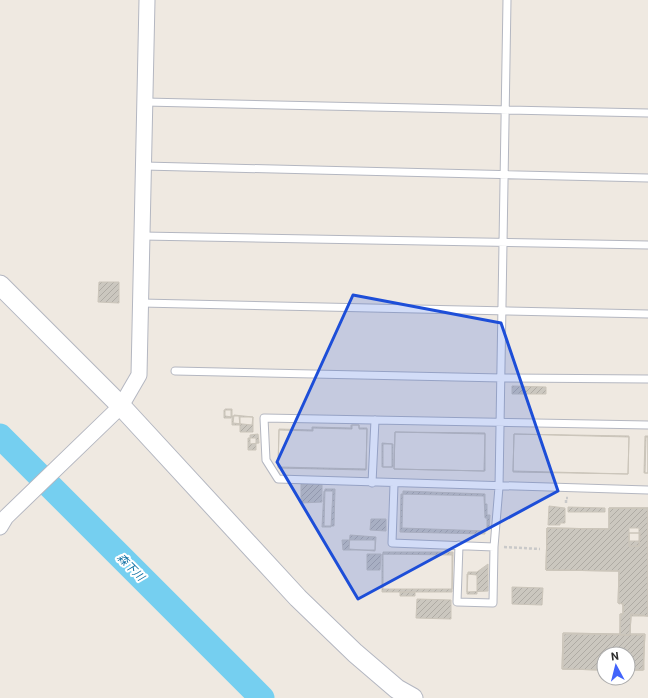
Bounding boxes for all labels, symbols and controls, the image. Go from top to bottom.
water label: 森下川 [114,551,148,584]
north arrow [596,646,636,686]
text: N [610,650,620,663]

